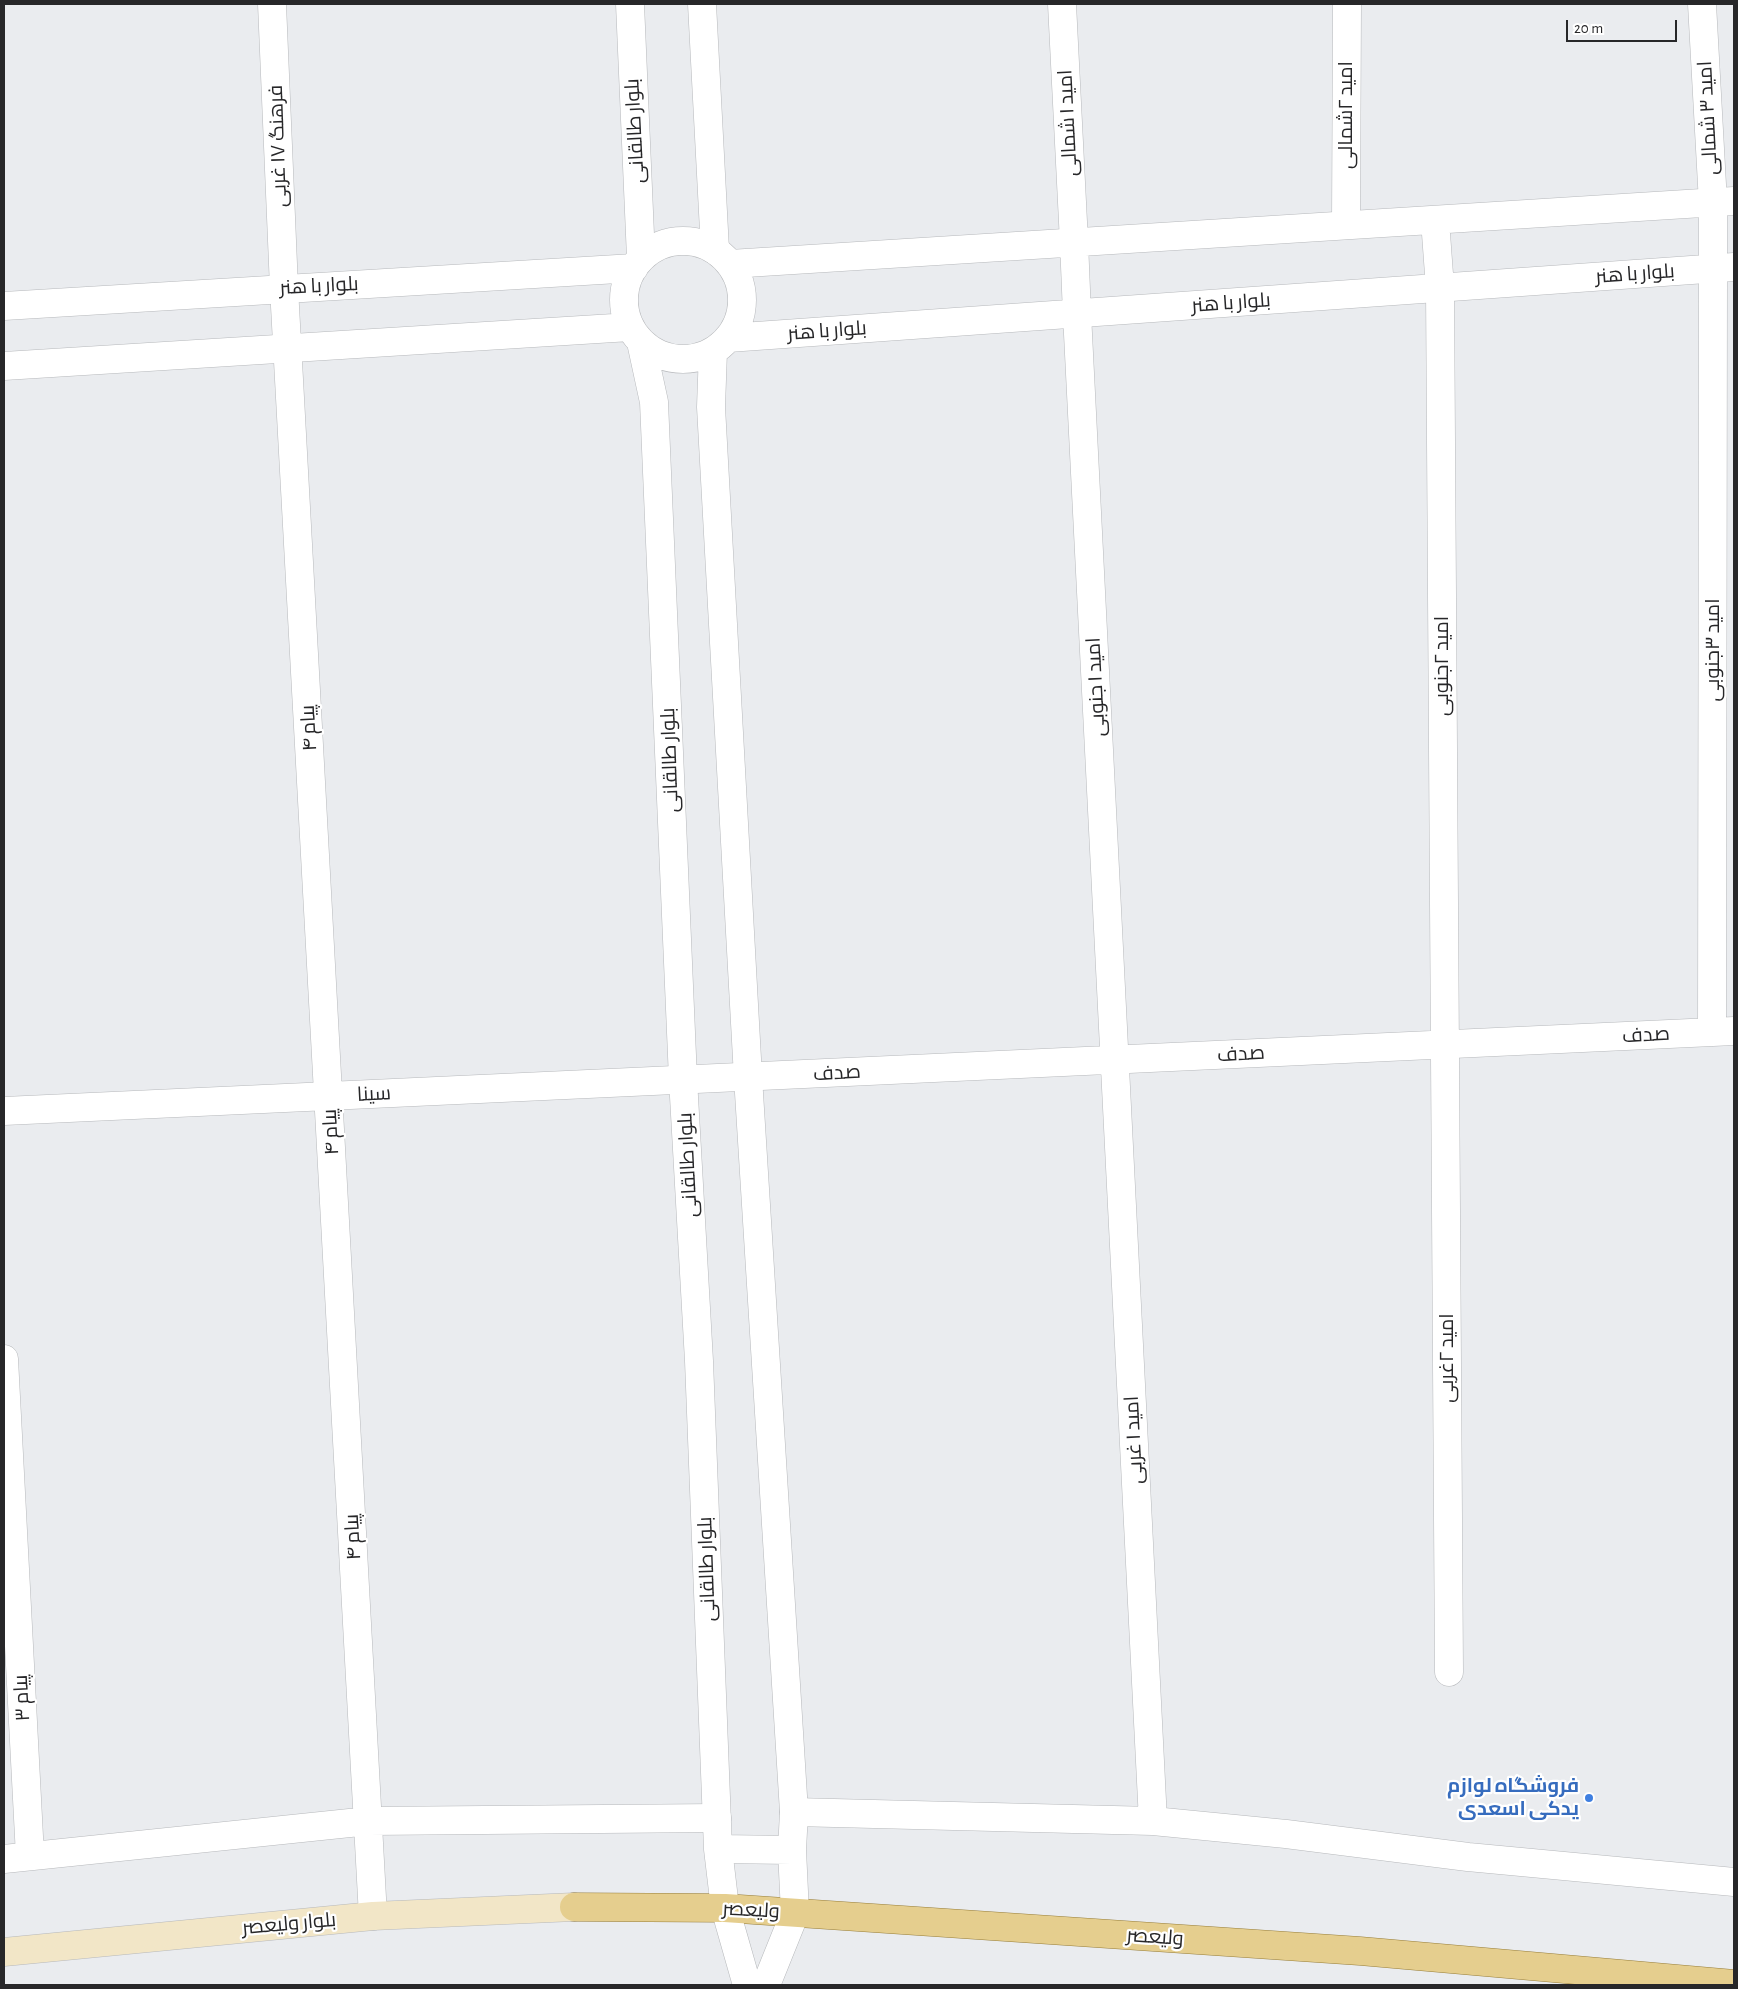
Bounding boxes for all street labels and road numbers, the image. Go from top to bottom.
street label: امید ۳ شمالی [1693,60,1723,176]
street label: امید ۲شمالی [1334,61,1358,169]
street label: امید ۱ شمالی [1053,69,1083,177]
street label: بلوار طالقانی [620,78,650,184]
street label: فرهنگ ۱۷ غربی [264,84,292,208]
street label: بلوار با هنر [1595,259,1675,289]
street label: بلوار با هنر [279,272,359,300]
street label: بلوار با هنر [1191,288,1271,318]
street label: بلوار با هنر [787,316,867,346]
street label: امید ۳جنوبی [1701,598,1725,702]
street label: امید ۲جنوبی [1430,616,1454,716]
street label: امید ۱ جنوبی [1081,637,1111,737]
street label: پیام ۴ [296,704,322,752]
street label: بلوار طالقانی [656,707,684,813]
street label: صدف [1622,1022,1670,1048]
street label: صدف [1217,1041,1265,1067]
street label: صدف [813,1060,861,1086]
street label: سینا [356,1081,392,1107]
street label: پیام ۴ [318,1108,344,1156]
street label: بلوار طالقانی [673,1112,703,1218]
street label: امید ۲غربی [1435,1313,1459,1403]
street label: امید ۱ غربی [1120,1395,1148,1485]
street label: پیام ۴ [340,1513,366,1561]
street label: بلوار طالقانی [693,1516,721,1622]
street label: پیام ۳ [9,1674,35,1722]
street label: ولیعصر [722,1897,780,1923]
street label: بلوار ولیعصر [241,1908,337,1940]
street label: ولیعصر [1126,1923,1184,1951]

